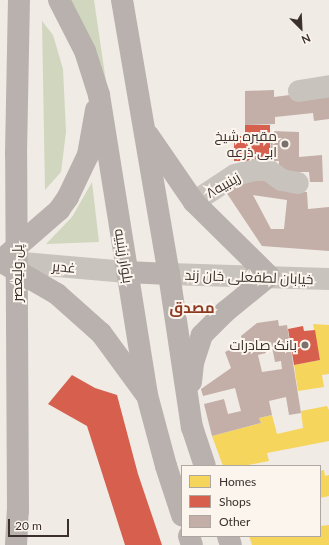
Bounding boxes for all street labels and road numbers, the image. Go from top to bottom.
street label: زینبیه۸ [203,169,243,201]
street label: بلوار زینبیه [111,228,137,284]
street label: پل ولیعصر [9,244,25,302]
street label: غدیر [51,258,77,276]
street label: خیابان لطفعلی خان زند [184,266,314,288]

